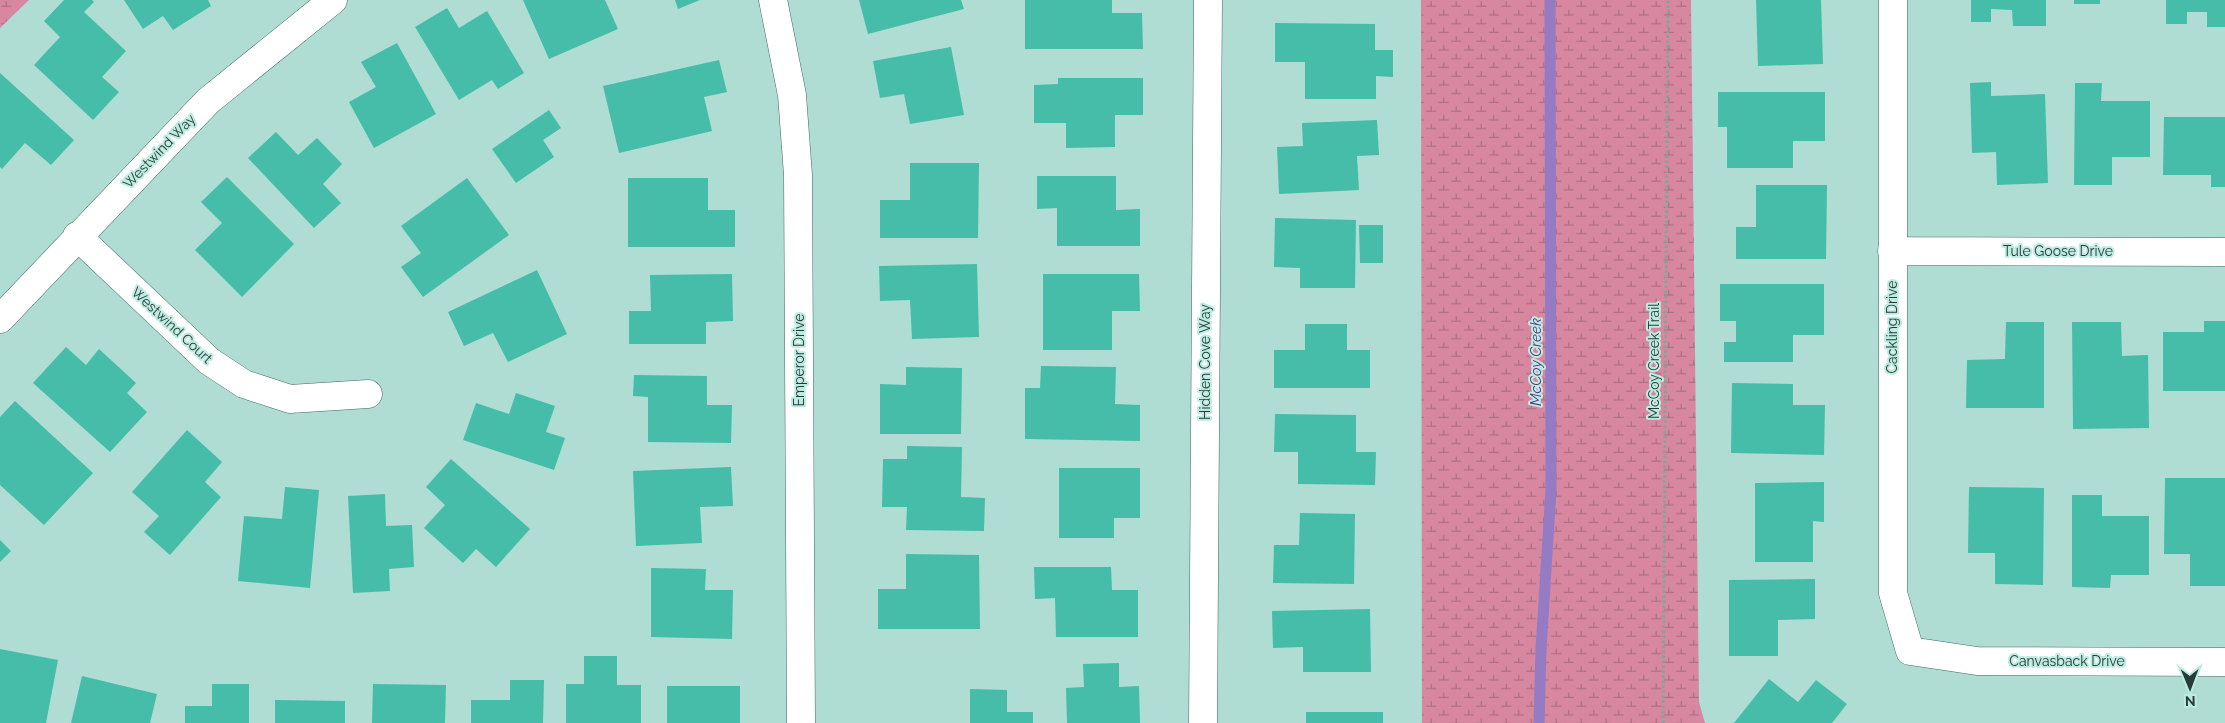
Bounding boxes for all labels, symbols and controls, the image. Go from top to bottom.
street label: Westwind Way [120,110,199,191]
street label: Tule Goose Drive [2003,243,2113,259]
street label: Cackling Drive [1884,281,1900,374]
street label: Westwind Court [128,284,216,367]
street label: McCoy Creek Trail [1646,303,1662,419]
street label: Hidden Cove Way [1197,304,1213,420]
street label: Emperor Drive [791,314,807,406]
water label: McCoy Creek [1527,318,1545,406]
street label: Canvasback Drive [2009,653,2125,669]
north arrow [2165,663,2215,713]
text: N [2185,693,2196,709]

